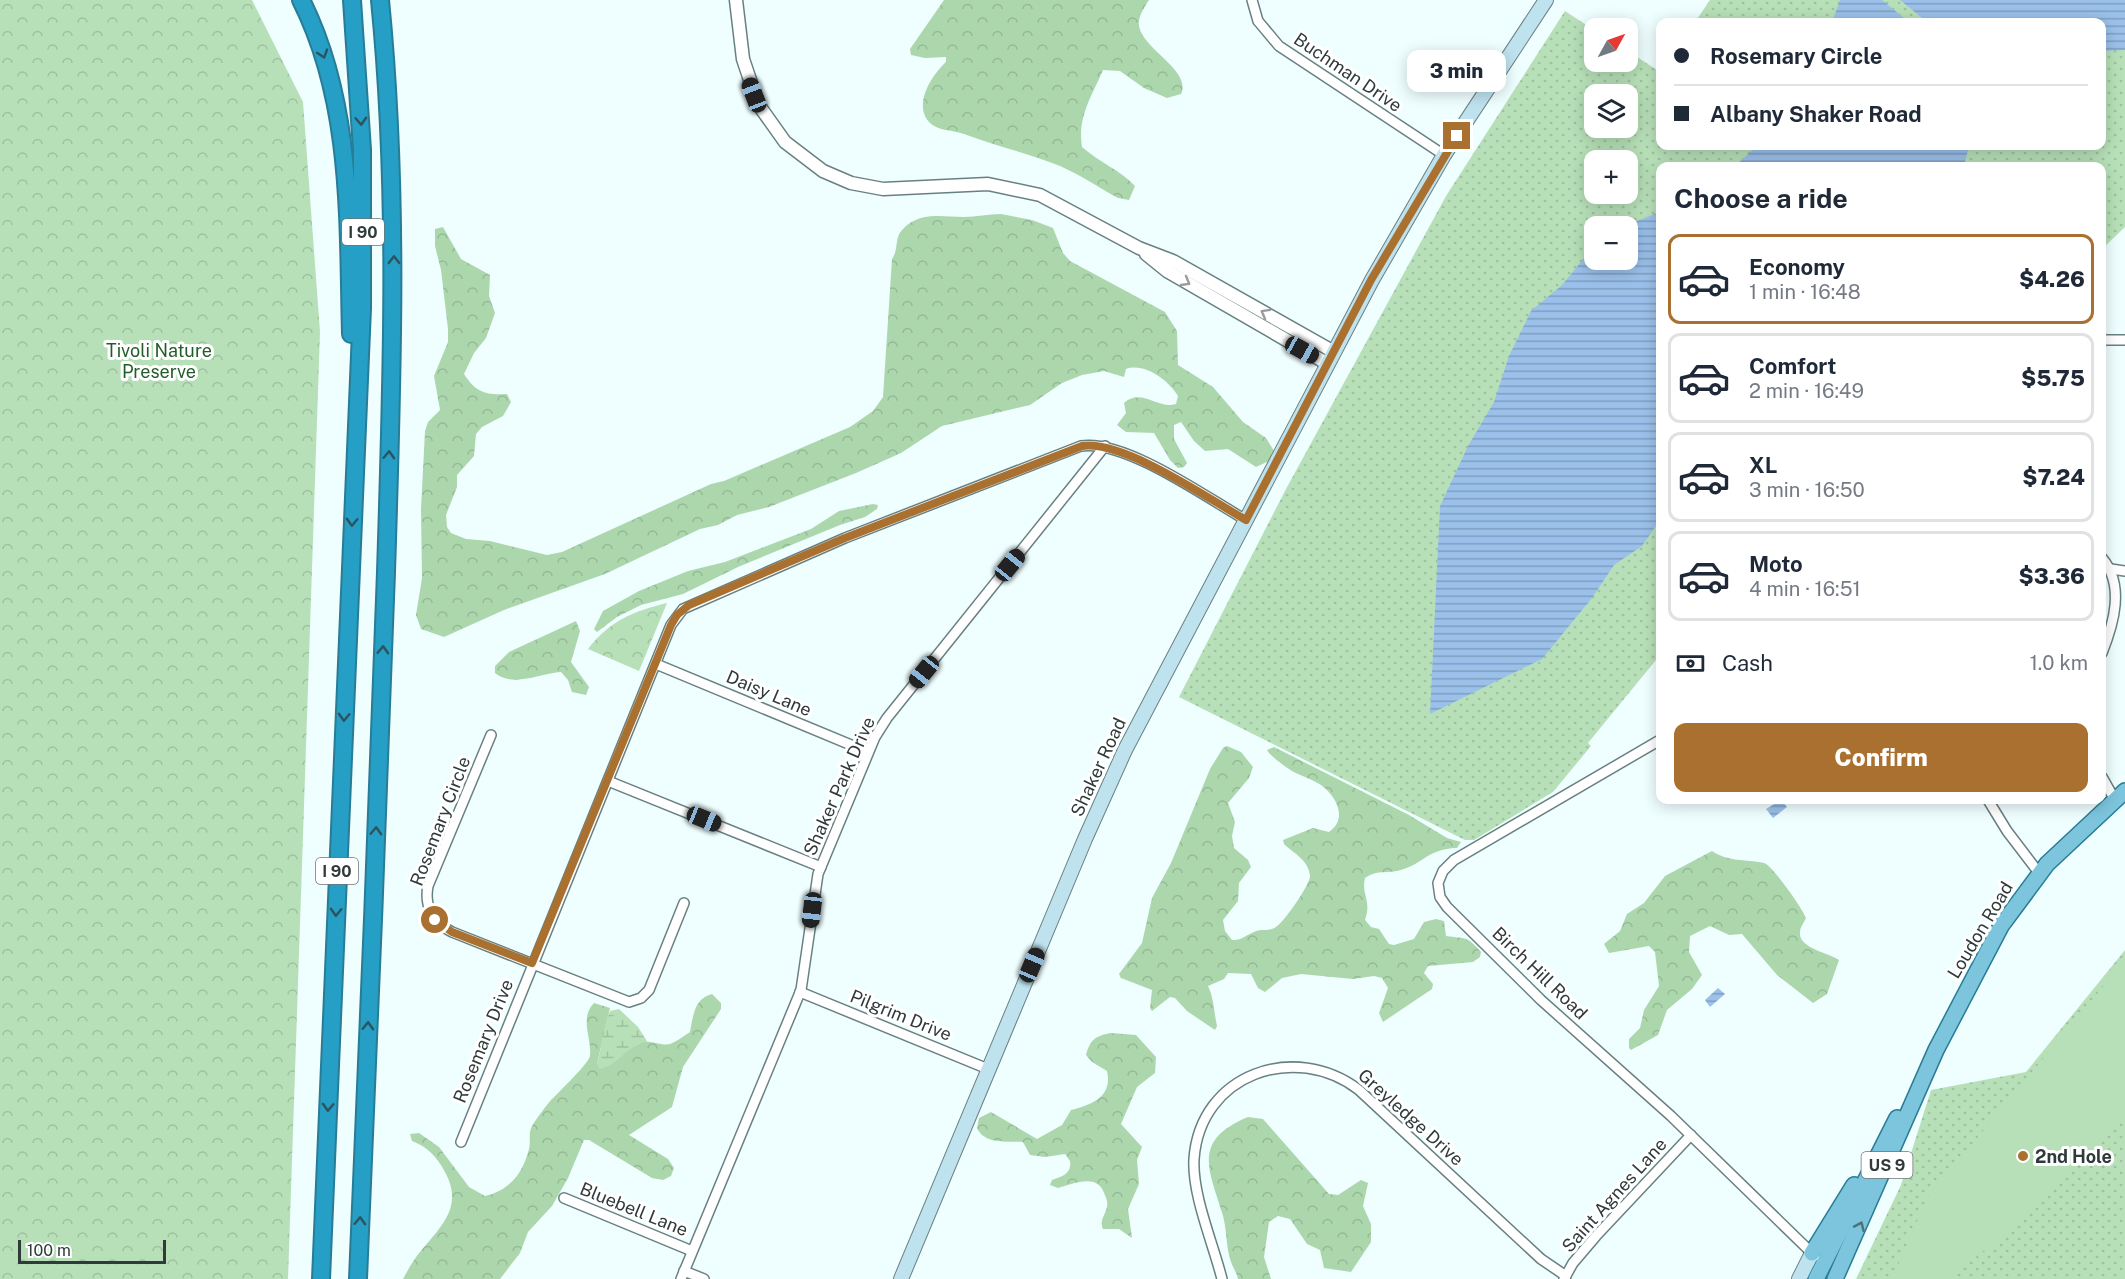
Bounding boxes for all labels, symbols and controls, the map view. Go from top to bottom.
north arrow [1584,18,1638,72]
map controls [1584,18,1638,270]
street label: Buchman Drive [1290,28,1406,116]
text: Rosemary Circle [1710,43,1882,69]
one-way arrow [316,48,329,59]
callout: 3 min [1408,49,1506,91]
text: 3 min [1430,59,1483,83]
car [739,75,769,115]
button: layers [1584,84,1638,138]
text: Albany Shaker Road [1710,101,1922,127]
one-way arrow [354,117,367,126]
route end [1443,122,1470,149]
button: + [1584,150,1638,204]
text: Choose a ride [1674,182,1848,214]
button: − [1584,216,1638,270]
road number: I 90 [342,219,384,245]
icon: car [1677,252,1731,306]
text: Economy [1749,254,1845,280]
one-way arrow [388,256,400,265]
text: $4.26 [2019,266,2085,292]
one-way arrow [1180,275,1190,286]
text: 1 min · 16:48 [1749,280,1861,304]
one-way arrow [1261,309,1271,320]
car [1282,333,1322,367]
park label: Tivoli Nature Preserve [106,340,212,382]
icon: car [1677,351,1731,405]
text: Comfort [1749,353,1836,379]
text: $5.75 [2021,365,2085,391]
text: 2 min · 16:49 [1749,379,1864,403]
icon: car [1677,450,1731,504]
one-way arrow [383,451,396,460]
text: XL [1749,452,1777,478]
text: $7.24 [2022,464,2085,490]
text: 3 min · 16:50 [1749,478,1865,502]
one-way arrow [346,518,359,527]
car [992,545,1028,585]
icon: car [1677,549,1731,603]
text: Moto [1749,551,1803,577]
text: $3.36 [2019,563,2085,589]
text: 4 min · 16:51 [1749,577,1861,601]
one-way arrow [377,646,390,655]
icon: cash [1674,647,1707,680]
text: Cash [1722,650,1773,676]
text: 1.0 km [2030,651,2088,675]
car [906,652,942,692]
street label: Daisy Lane [723,666,815,720]
one-way arrow [337,713,350,722]
street label: Shaker Park Drive [799,713,879,859]
street label: Shaker Road [1066,714,1130,820]
button: Confirm [1674,723,2088,792]
street label: Rosemary Circle [406,753,474,889]
car [684,804,724,834]
one-way arrow [370,826,383,835]
road number: I 90 [316,858,358,884]
street label: Loudon Road [1943,878,2017,982]
car [801,891,823,929]
route start [421,906,448,933]
one-way arrow [329,907,342,916]
street label: Birch Hill Road [1488,922,1592,1024]
car [1017,945,1047,985]
street label: Rosemary Drive [449,976,517,1106]
street label: Pilgrim Drive [847,985,955,1045]
one-way arrow [362,1021,375,1030]
street label: Greyledge Drive [1354,1064,1468,1170]
one-way arrow [322,1102,334,1111]
street label: Saint Agnes Lane [1557,1134,1671,1256]
place label: 2nd Hole [2035,1146,2112,1167]
marker: 2nd Hole [2016,1149,2030,1163]
road number: US 9 [1862,1152,1912,1178]
street label: Bluebell Lane [577,1178,691,1240]
one-way arrow [354,1216,367,1225]
one-way arrow [1852,1221,1864,1232]
scale bar [18,1237,166,1264]
text: 100 m [27,1241,71,1260]

